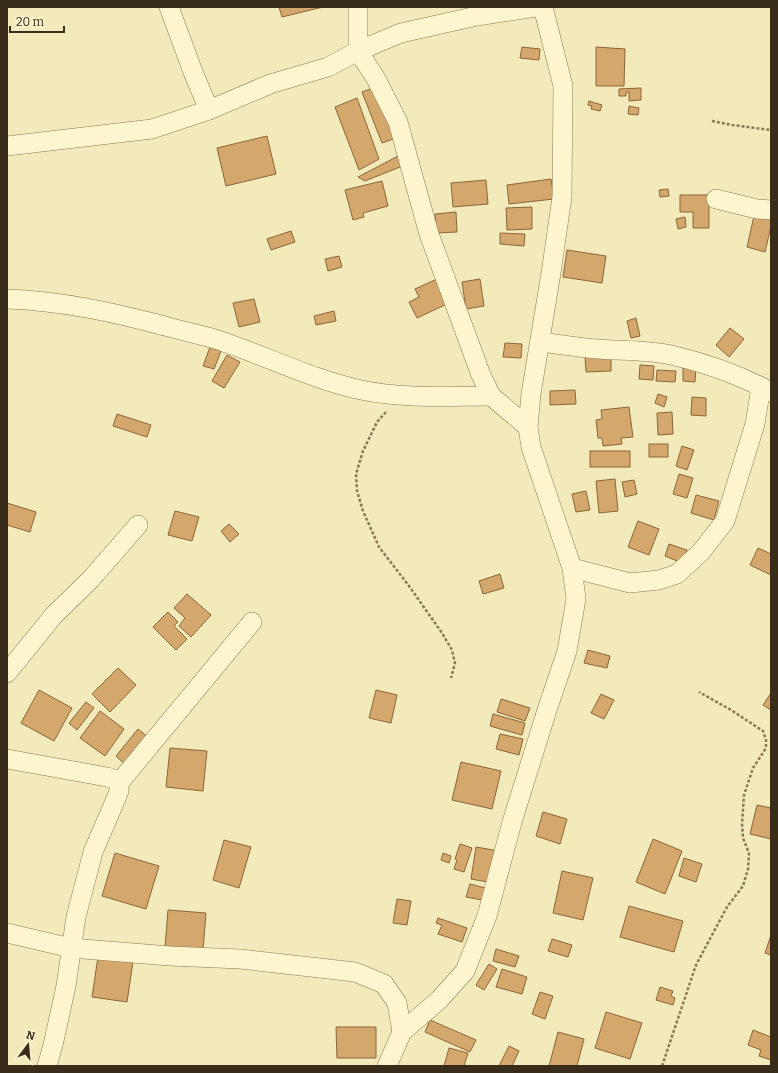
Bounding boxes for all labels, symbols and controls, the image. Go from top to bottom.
scale bar [10,8,64,34]
text: 20 m [16,15,45,29]
north arrow [8,1025,48,1065]
text: N [25,1028,37,1043]

